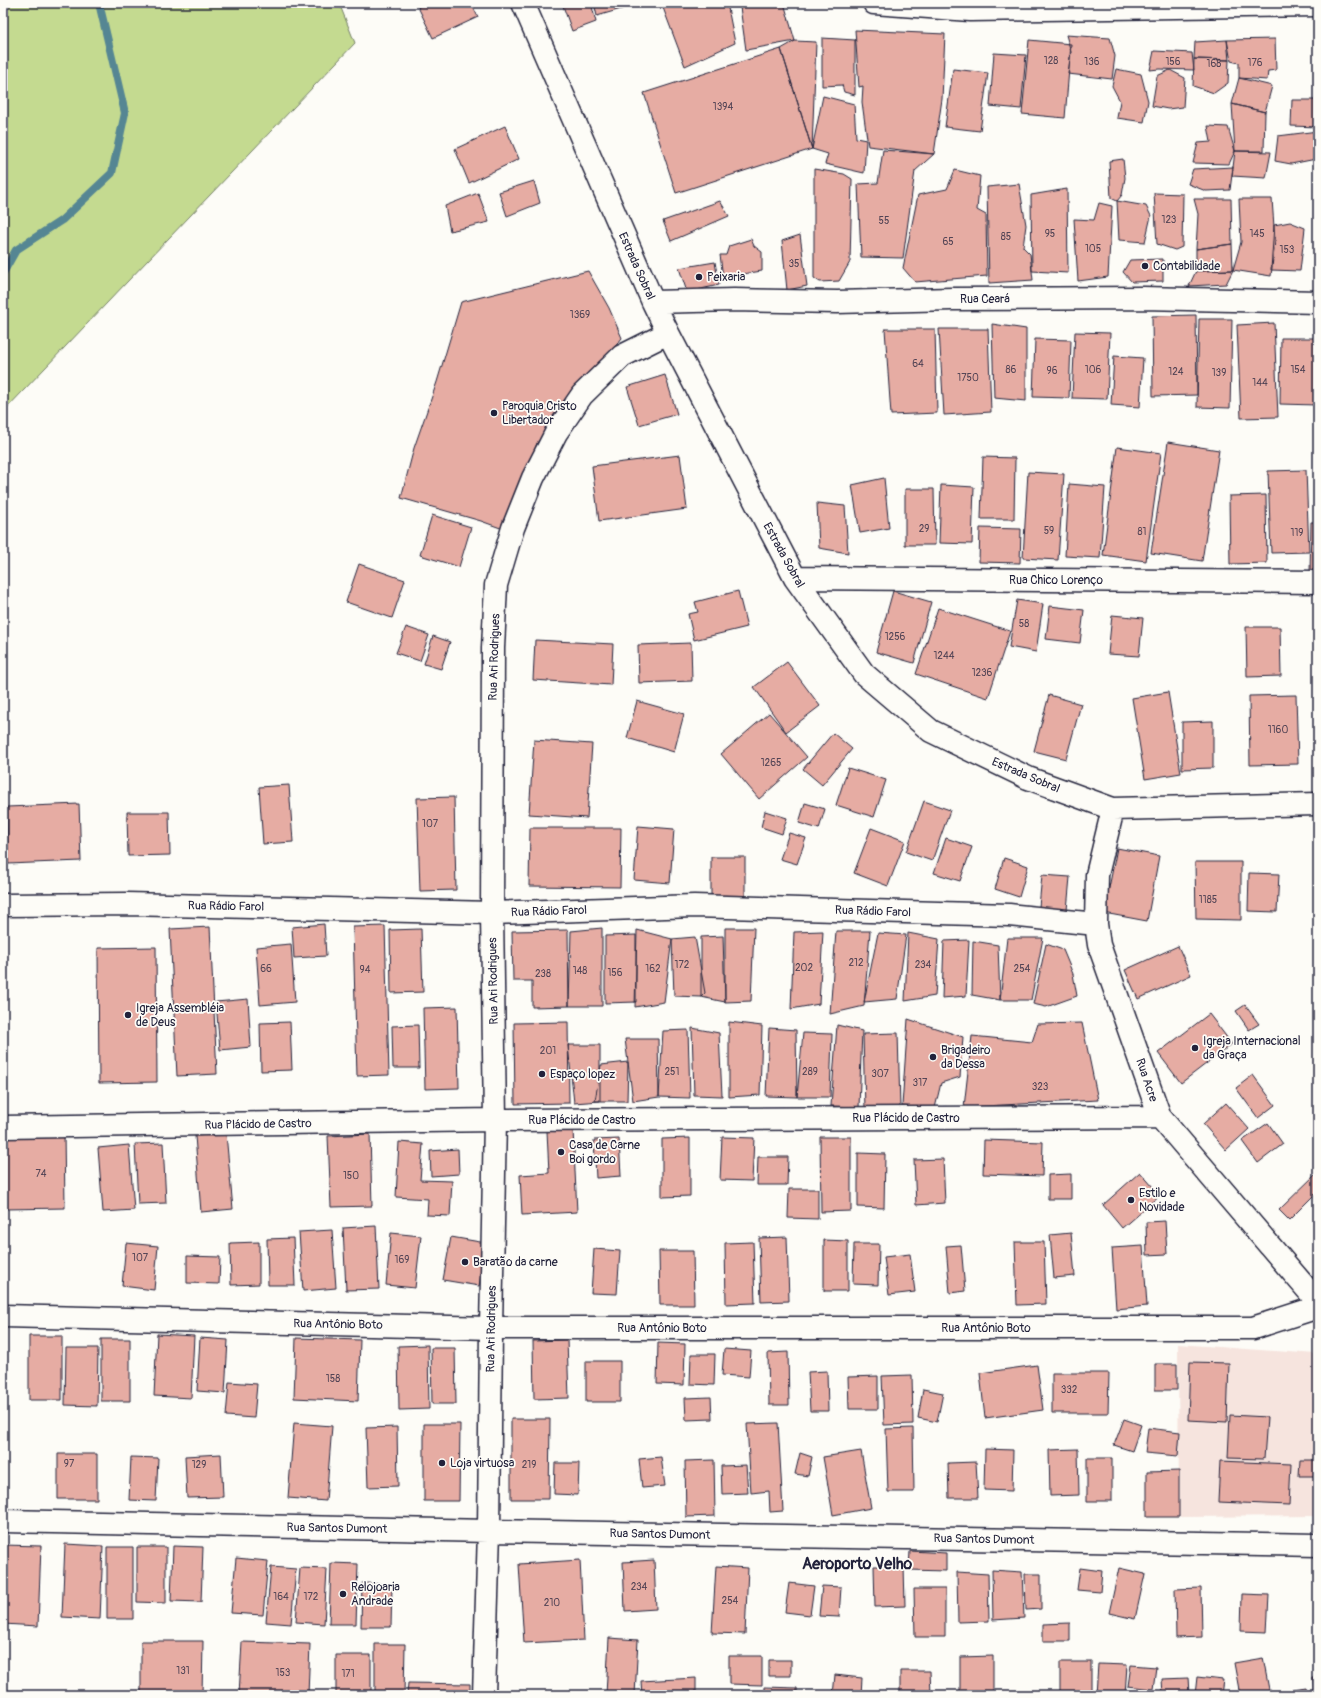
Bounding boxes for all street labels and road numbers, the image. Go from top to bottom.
street label: Estrada Sobral [615,230,658,302]
street label: Rua Ceará [960,292,1010,307]
street label: Estrada Sobral [759,520,808,591]
street label: Rua Chico Lorenço [1009,573,1104,588]
street label: Rua Ari Rodrigues [485,613,504,701]
street label: Estrada Sobral [990,754,1062,797]
street label: Rua Rádio Farol [188,898,264,915]
street label: Rua Rádio Farol [511,903,588,920]
street label: Rua Rádio Farol [835,903,911,920]
street label: Rua Ari Rodrigues [485,937,502,1025]
street label: Rua Acre [1132,1056,1161,1104]
street label: Rua Plácido de Castro [852,1111,960,1126]
street label: Rua Plácido de Castro [528,1113,636,1128]
street label: Rua Plácido de Castro [204,1116,312,1133]
street label: Rua Ari Rodrigues [483,1285,500,1373]
street label: Rua Antônio Boto [293,1316,383,1333]
street label: Rua Antônio Boto [617,1321,707,1336]
street label: Rua Antônio Boto [941,1321,1031,1336]
street label: Rua Santos Dumont [286,1520,388,1537]
street label: Rua Santos Dumont [609,1526,711,1543]
street label: Rua Santos Dumont [933,1531,1035,1548]

